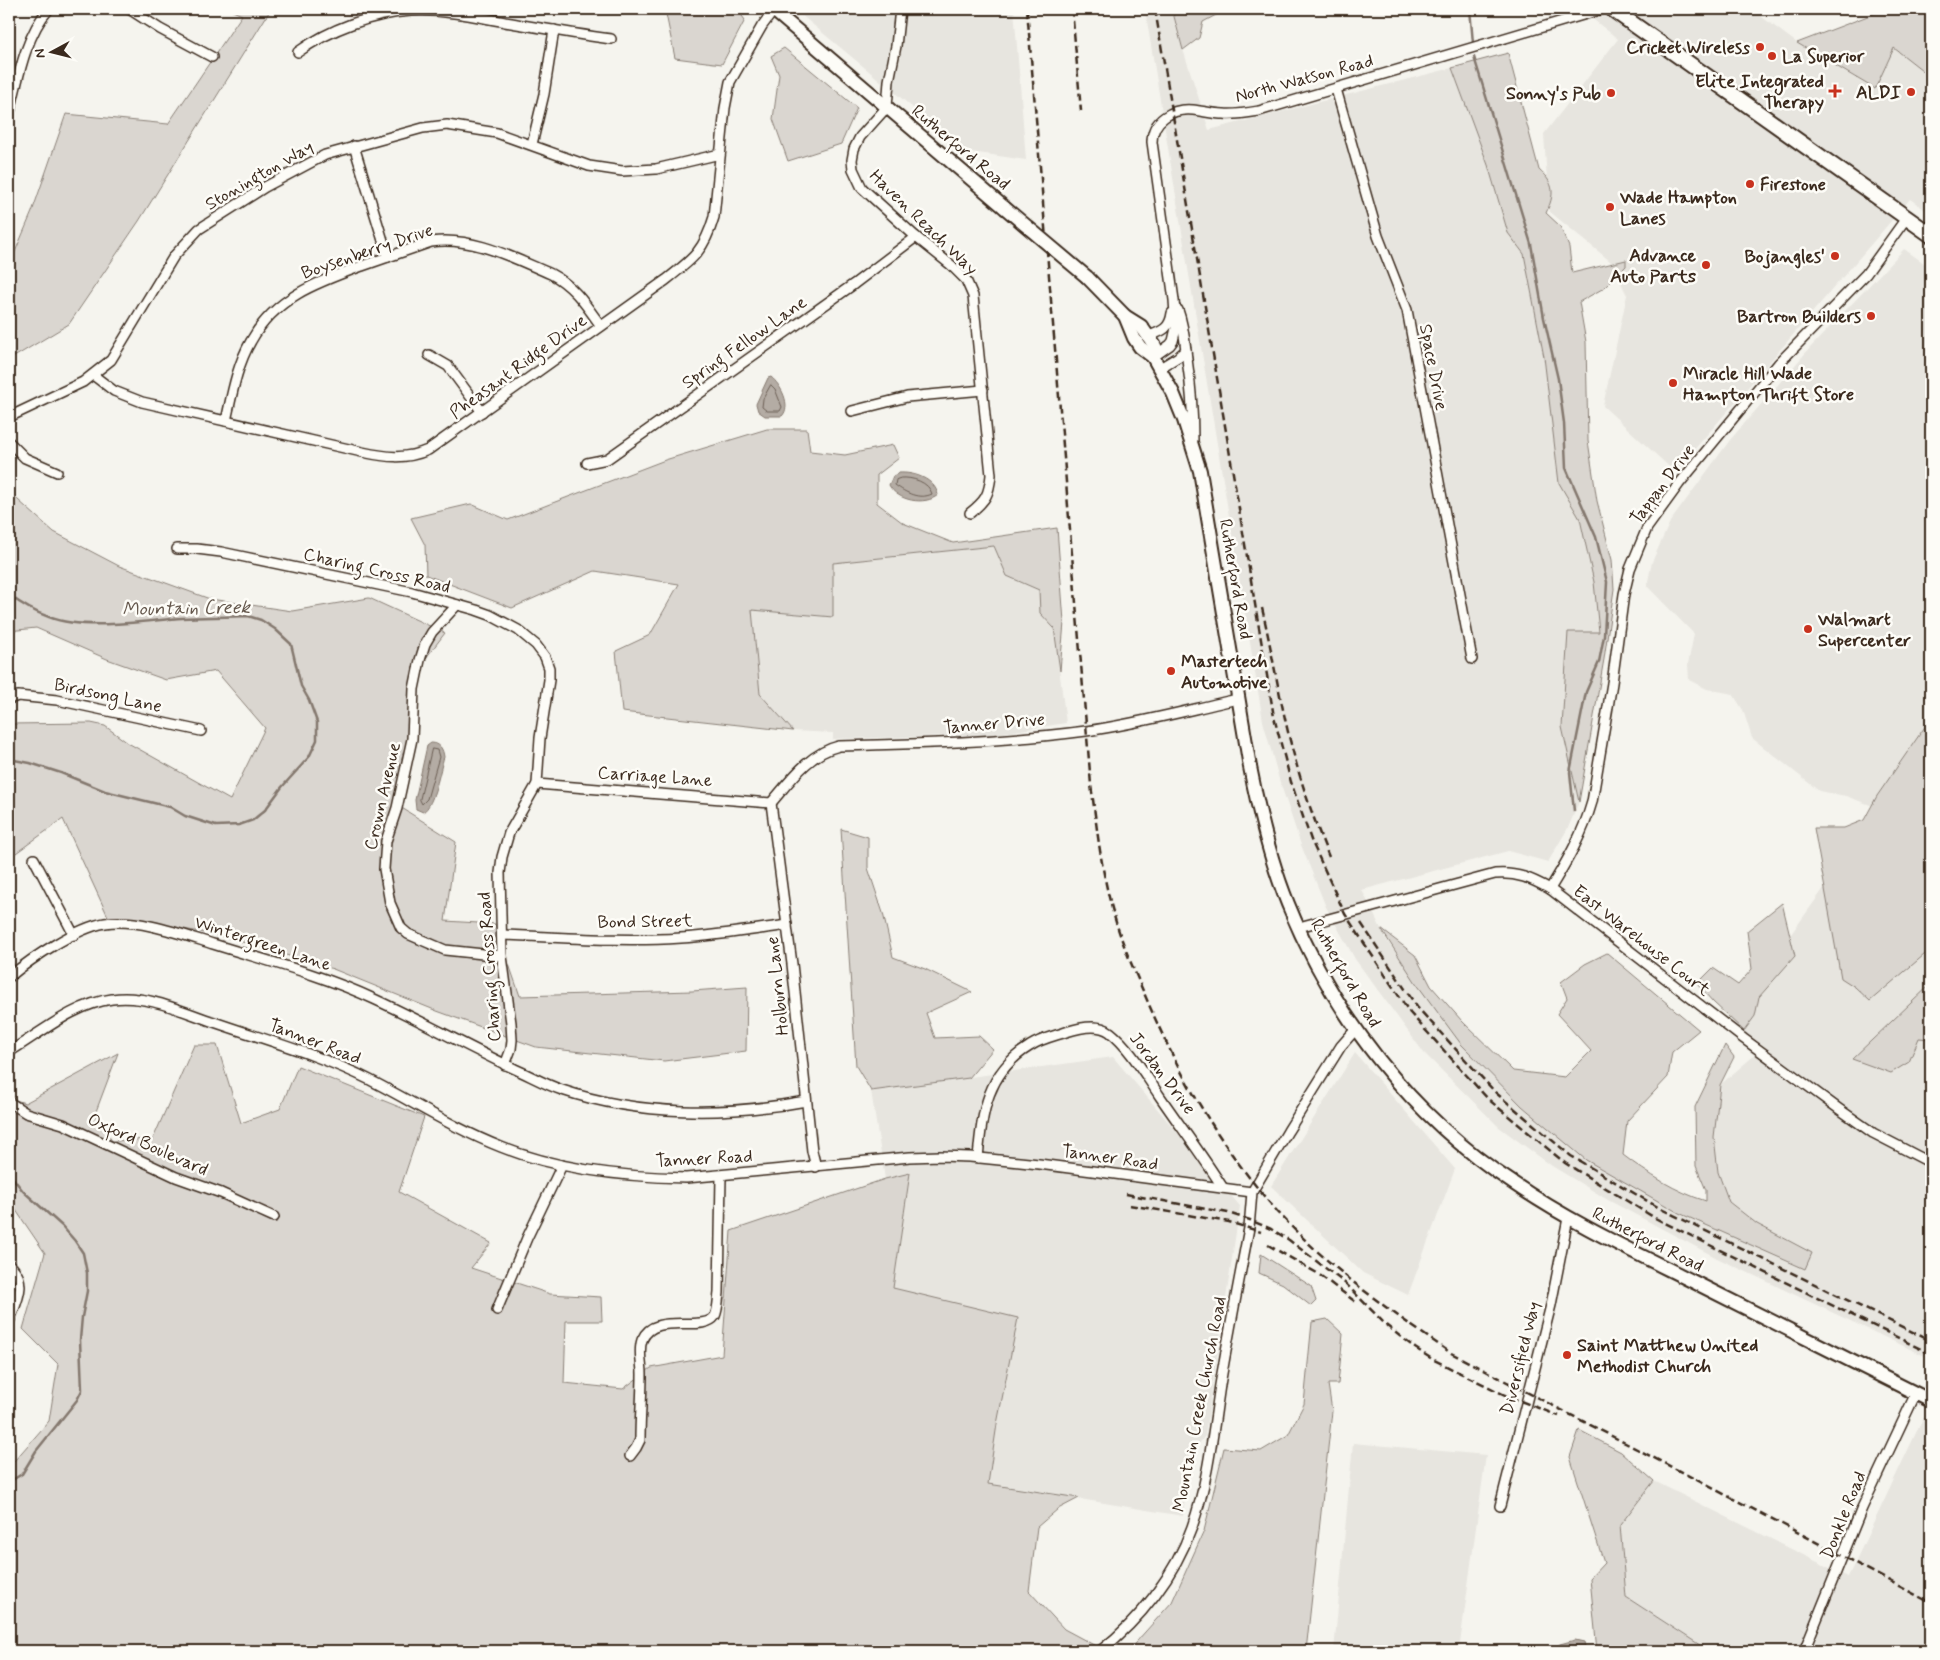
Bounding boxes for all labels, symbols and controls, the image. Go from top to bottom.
north arrow [28,28,78,78]
place label: Cricket Wireless [1626,36,1750,60]
marker: Cricket Wireless [1754,41,1766,53]
place label: La Superior [1782,45,1865,69]
text: N [31,48,50,59]
street label: North Watson Road [1232,49,1376,109]
marker: La Superior [1766,50,1778,62]
place label: Elite Integrated Therapy [1695,70,1824,115]
place label: ALDI [1856,81,1902,105]
place label: Sonny's Pub [1506,82,1601,106]
marker: Elite Integrated Therapy [1828,84,1842,98]
marker: ALDI [1905,86,1917,98]
marker: Sonny's Pub [1605,87,1617,99]
street label: Rutherford Road [905,99,1015,198]
street label: Stonington Way [201,135,319,218]
street label: Haven Reach Way [864,165,983,281]
place label: Firestone [1760,173,1826,197]
marker: Firestone [1744,178,1756,190]
place label: Wade Hampton Lanes [1619,186,1737,231]
marker: Wade Hampton Lanes [1604,201,1616,213]
street label: Boysenberry Drive [298,218,436,286]
place label: Advance Auto Parts [1610,244,1697,289]
place label: Bojangles' [1744,245,1825,269]
marker: Bojangles' [1829,250,1841,262]
marker: Advance Auto Parts [1700,259,1712,271]
street label: Spring Fellow Lane [677,291,813,397]
place label: Bartron Builders [1737,305,1861,329]
street label: Pheasant Ridge Drive [445,309,593,426]
marker: Bartron Builders [1865,310,1877,322]
street label: Space Drive [1413,322,1453,413]
place label: Miracle Hill Wade Hampton Thrift Store [1683,362,1854,407]
marker: Miracle Hill Wade Hampton Thrift Store [1667,377,1679,389]
street label: Tappan Drive [1625,439,1701,530]
street label: Rutherford Road [1211,517,1257,642]
street label: Charing Cross Road [300,542,453,602]
water label: Mountain Creek [122,595,252,622]
place label: Walmart Supercenter [1817,608,1911,653]
marker: Walmart Supercenter [1802,623,1814,635]
place label: Mastertech Automotive [1181,650,1268,695]
marker: Mastertech Automotive [1165,665,1177,677]
street label: Birdsong Lane [52,673,164,720]
street label: Tanner Drive [942,708,1046,740]
street label: Crown Avenue [359,740,407,852]
street label: Carriage Lane [597,761,713,793]
street label: East Warehouse Court [1568,880,1715,1002]
street label: Charing Cross Road [473,891,509,1043]
street label: Bond Street [597,909,693,935]
street label: Wintergreen Lane [191,911,334,979]
street label: Rutherford Road [1303,915,1386,1033]
street label: Holburn Lane [761,935,795,1037]
street label: Tanner Road [265,1013,364,1071]
street label: Jordan Drive [1123,1028,1201,1120]
street label: Oxford Boulevard [83,1108,212,1184]
street label: Tanner Road [1060,1139,1160,1177]
street label: Tanner Road [655,1144,753,1174]
street label: Rutherford Road [1587,1202,1707,1280]
street label: Mountain Creek Church Road [1167,1294,1233,1514]
street label: Diversified Way [1495,1299,1547,1417]
place label: Saint Matthew United Methodist Church [1577,1334,1758,1379]
marker: Saint Matthew United Methodist Church [1561,1349,1573,1361]
street label: Donkle Road [1815,1468,1872,1563]

